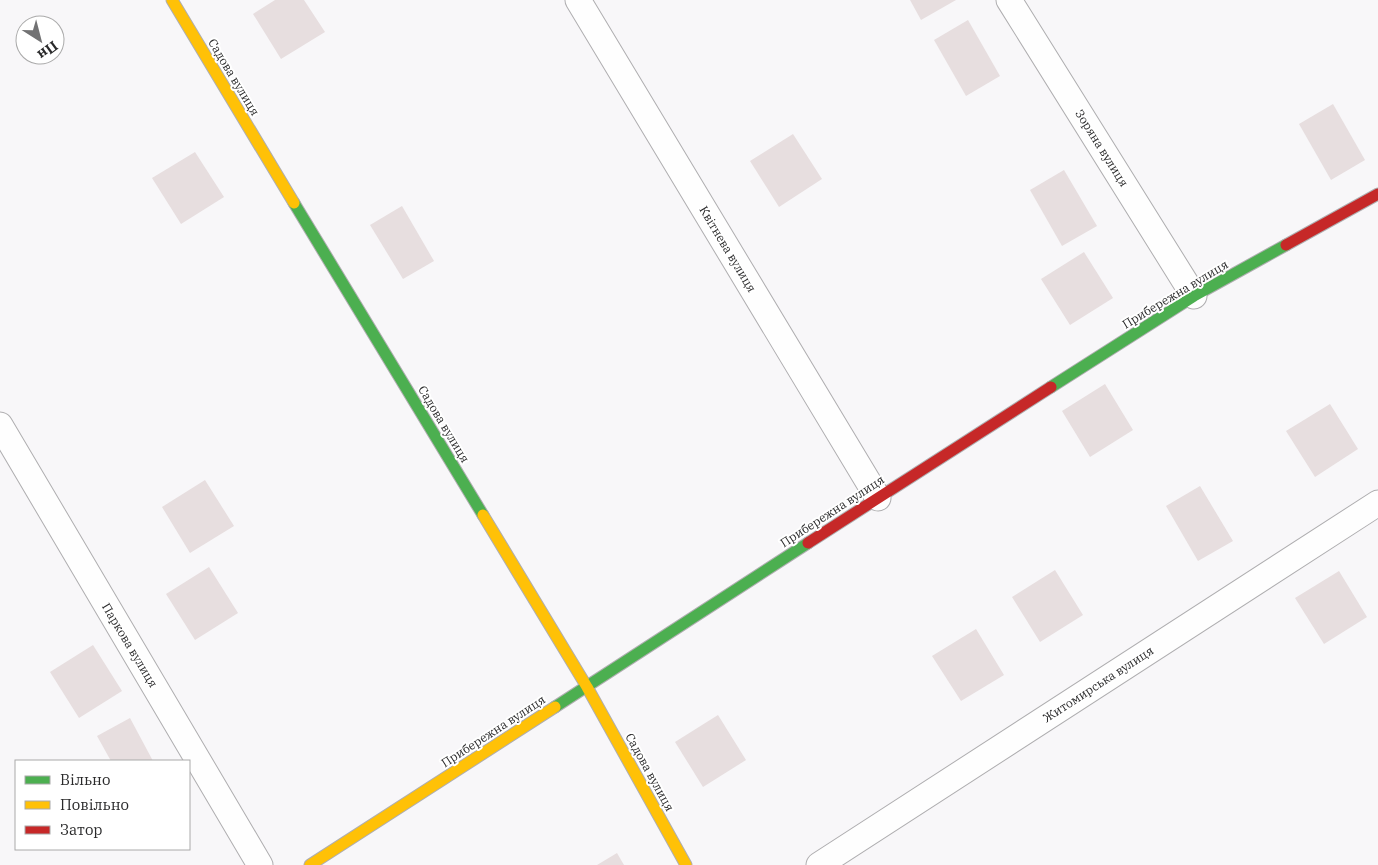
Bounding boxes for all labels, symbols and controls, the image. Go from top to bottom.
north arrow [15,15,65,65]
street label: Садова вулиця [205,36,263,118]
text: Пн [34,37,61,64]
street label: Зоряна вулиця [1072,107,1132,189]
street label: Квітнева вулиця [696,203,760,295]
street label: Прибережна вулиця [1119,256,1231,332]
street label: Садова вулиця [415,383,473,465]
street label: Прибережна вулиця [777,472,887,550]
street label: Паркова вулиця [99,600,161,690]
street label: Житомирська вулиця [1040,643,1156,725]
street label: Прибережна вулиця [438,692,548,770]
street label: Садова вулиця [622,730,678,814]
legend [15,760,190,850]
text: Вільно [60,770,110,789]
text: Повільно [60,795,129,814]
text: Затор [60,820,103,839]

